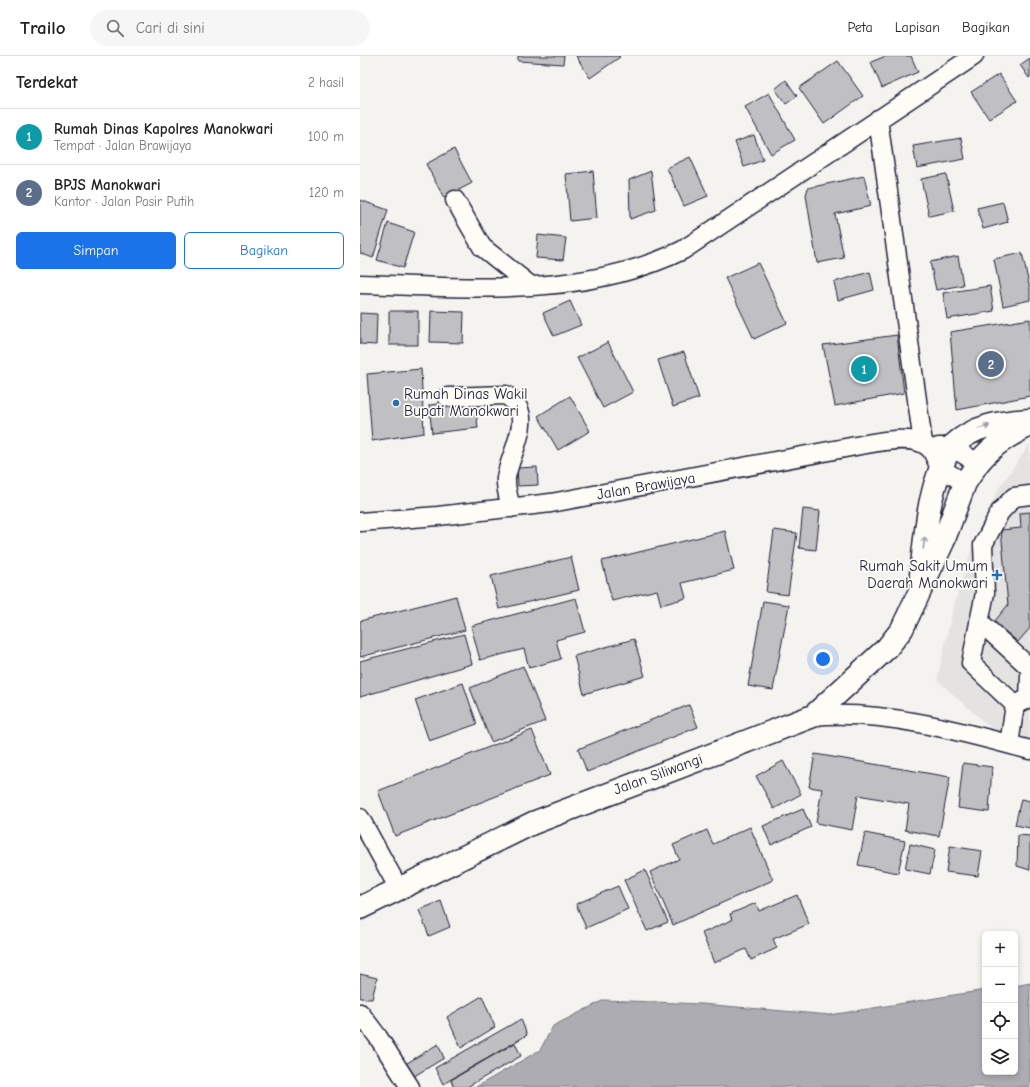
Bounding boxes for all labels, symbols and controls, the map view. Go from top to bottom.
search box [90,10,370,46]
text: Trailo [20,17,66,39]
icon: search [104,17,126,39]
text: Cari di sini [136,19,205,37]
text: Peta [848,19,873,36]
text: Lapisan [895,19,940,36]
text: Bagikan [962,19,1010,36]
text: Terdekat [16,73,78,92]
text: 2 hasil [308,75,344,90]
text: Rumah Dinas Kapolres Manokwari [54,120,273,138]
text: 1 [26,129,32,144]
text: 100 m [308,129,344,144]
text: Tempat · Jalan Brawijaya [54,138,192,153]
text: BPJS Manokwari [54,176,161,194]
text: 2 [26,185,32,200]
text: 120 m [309,185,344,200]
text: Kantor · Jalan Pasir Putih [54,194,194,209]
button: Simpan [16,232,176,269]
button: Bagikan [184,232,344,269]
pin: 2 [978,349,1004,379]
pin: 1 [851,354,877,384]
place label: Rumah Dinas Wakil Bupati Manokwari [404,385,528,420]
marker: Rumah Dinas Wakil Bupati Manokwari [391,398,401,408]
one-way arrow [977,423,990,430]
street label: Jalan Brawijaya [595,468,697,504]
one-way arrow [921,537,928,550]
place label: Rumah Sakit Umum Daerah Manokwari [859,557,988,592]
marker: Rumah Sakit Umum Daerah Manokwari [991,569,1003,581]
your location [813,649,833,669]
street label: Jalan Siliwangi [611,750,705,798]
map controls [982,931,1018,1075]
button: + [982,931,1018,967]
button: − [982,967,1018,1003]
button: locate [982,1003,1018,1039]
button: layers [982,1039,1018,1075]

